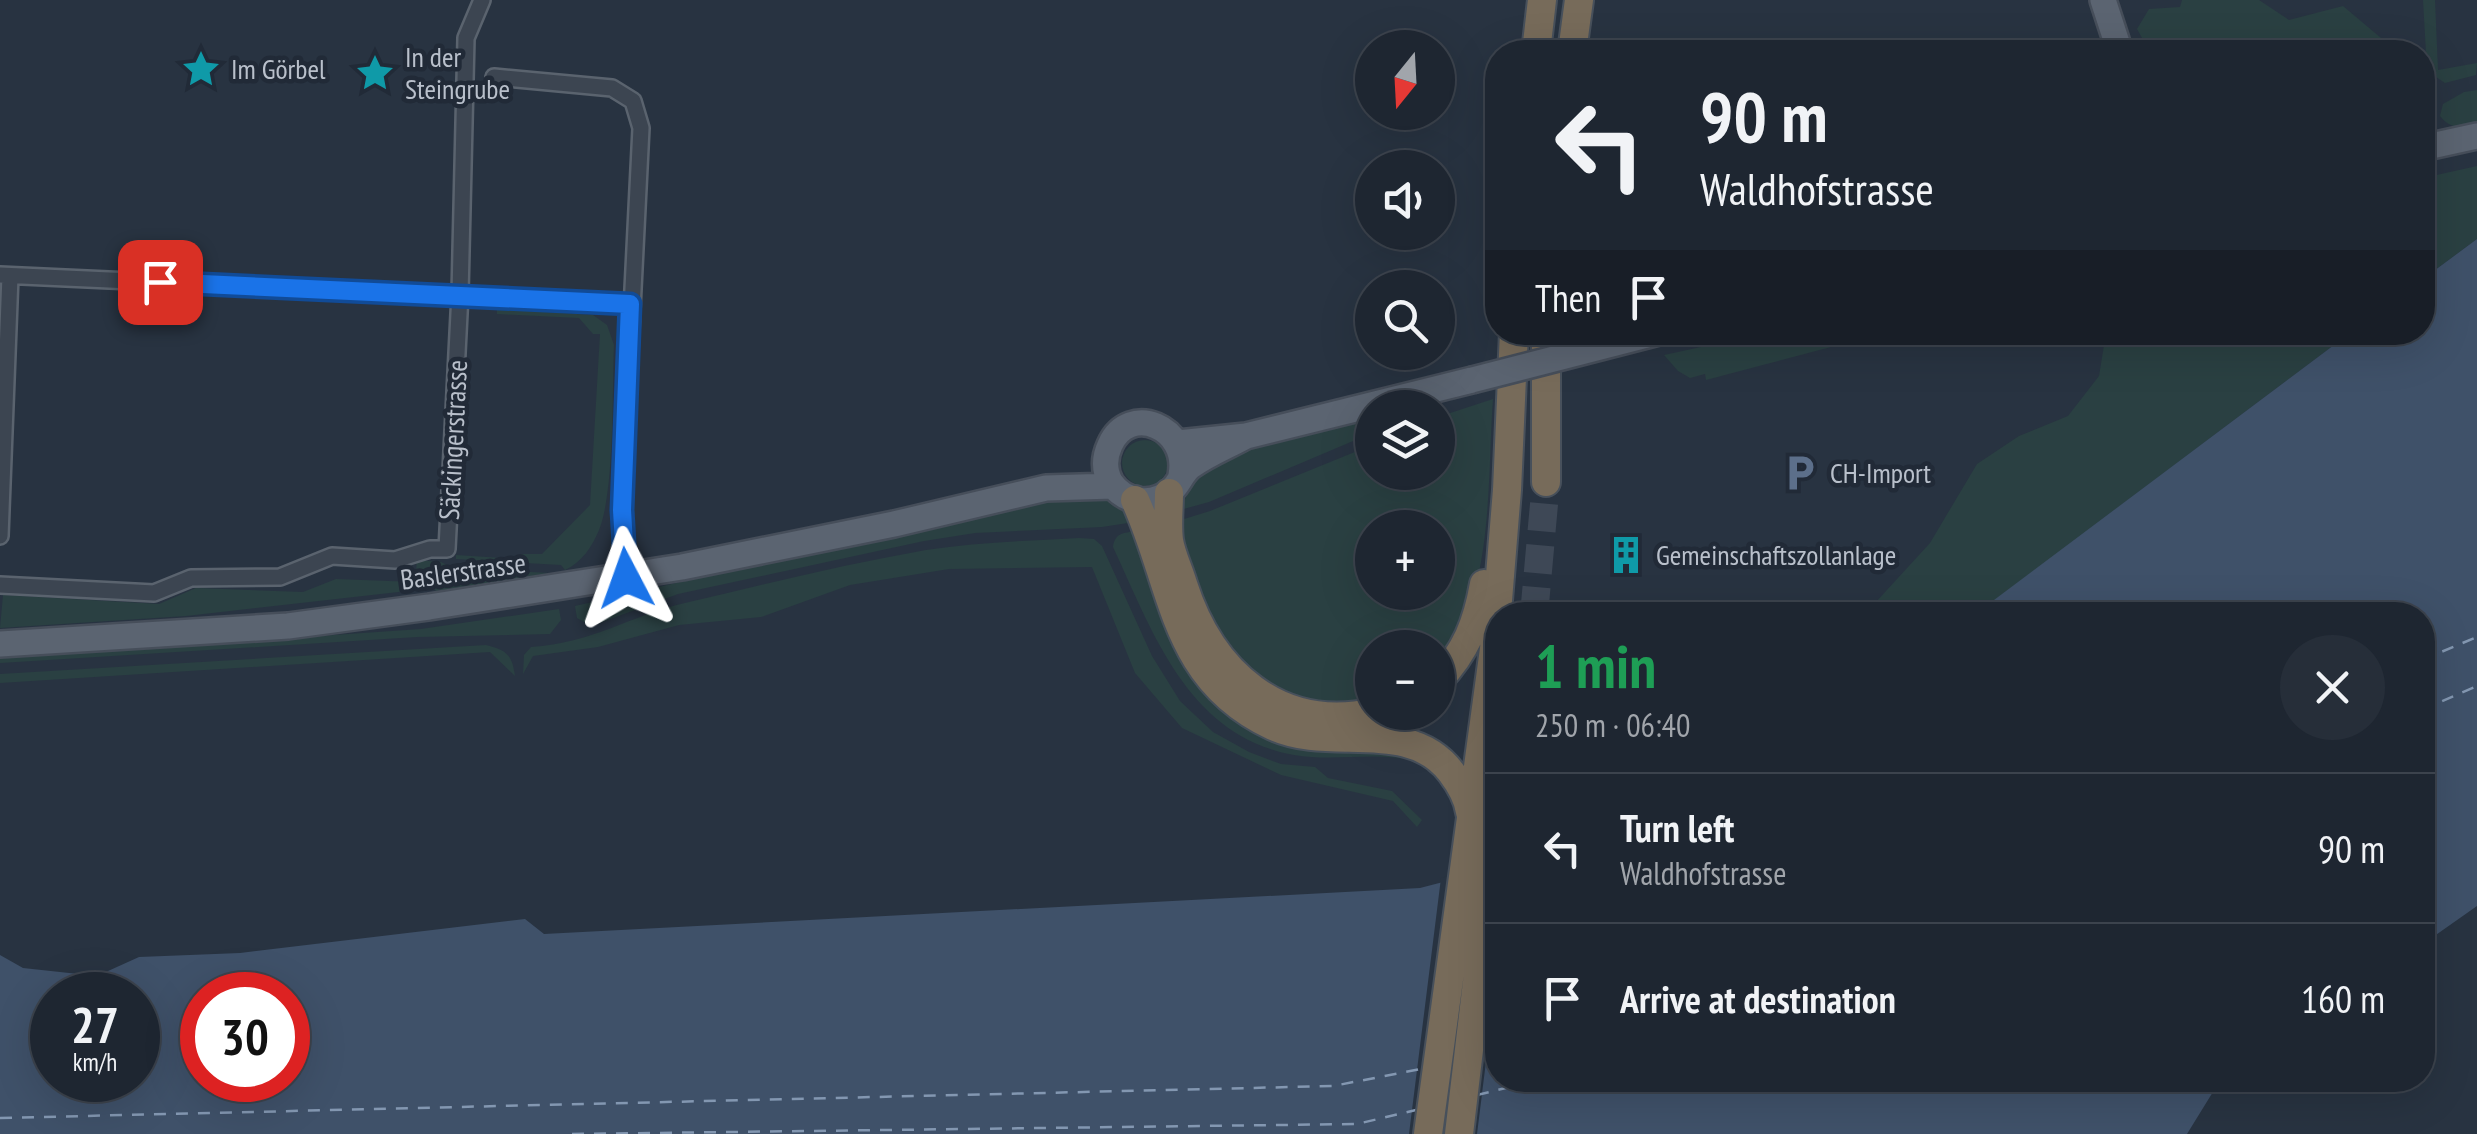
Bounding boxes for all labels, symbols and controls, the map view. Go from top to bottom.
north arrow [1355,30,1455,130]
map controls [1355,30,1455,730]
place label: In der Steingrube [405,38,510,107]
place icon: Im Görbel [180,48,222,90]
place label: Im Görbel [231,50,326,87]
place icon: In der Steingrube [354,52,396,94]
text: 90 m [1700,71,1828,161]
icon: left [1535,80,1665,210]
button: sound [1355,150,1455,250]
text: Waldhofstrasse [1700,159,1934,217]
pin [118,240,203,325]
icon: arrive [133,255,188,310]
button: search [1355,270,1455,370]
icon: arrive [1621,270,1676,325]
text: Then [1535,273,1601,322]
street label: Säckingerstrasse [430,359,475,521]
button: layers [1355,390,1455,490]
parking icon: CH-Import [1779,452,1821,494]
place label: CH-Import [1830,454,1931,491]
button: + [1355,510,1455,610]
position arrow [574,526,678,630]
building icon: Gemeinschaftszollanlage [1605,534,1647,576]
place label: Gemeinschaftszollanlage [1656,536,1896,573]
street label: Baslerstrasse [398,543,528,598]
text: 1 min [1535,627,1656,705]
button: − [1355,630,1455,730]
button: close [2280,635,2385,740]
text: 250 m · 06:40 [1535,704,1690,746]
text: Turn left [1620,803,1734,852]
icon: left [1535,821,1590,876]
text: 90 m [2318,824,2385,873]
text: Waldhofstrasse [1620,852,1786,894]
icon: arrive [1535,971,1590,1026]
speed limit sign: 30 [180,972,310,1102]
text: Arrive at destination [1620,974,1896,1023]
text: 160 m [2301,974,2385,1023]
text: 27 [71,992,119,1057]
text: km/h [73,1046,117,1078]

